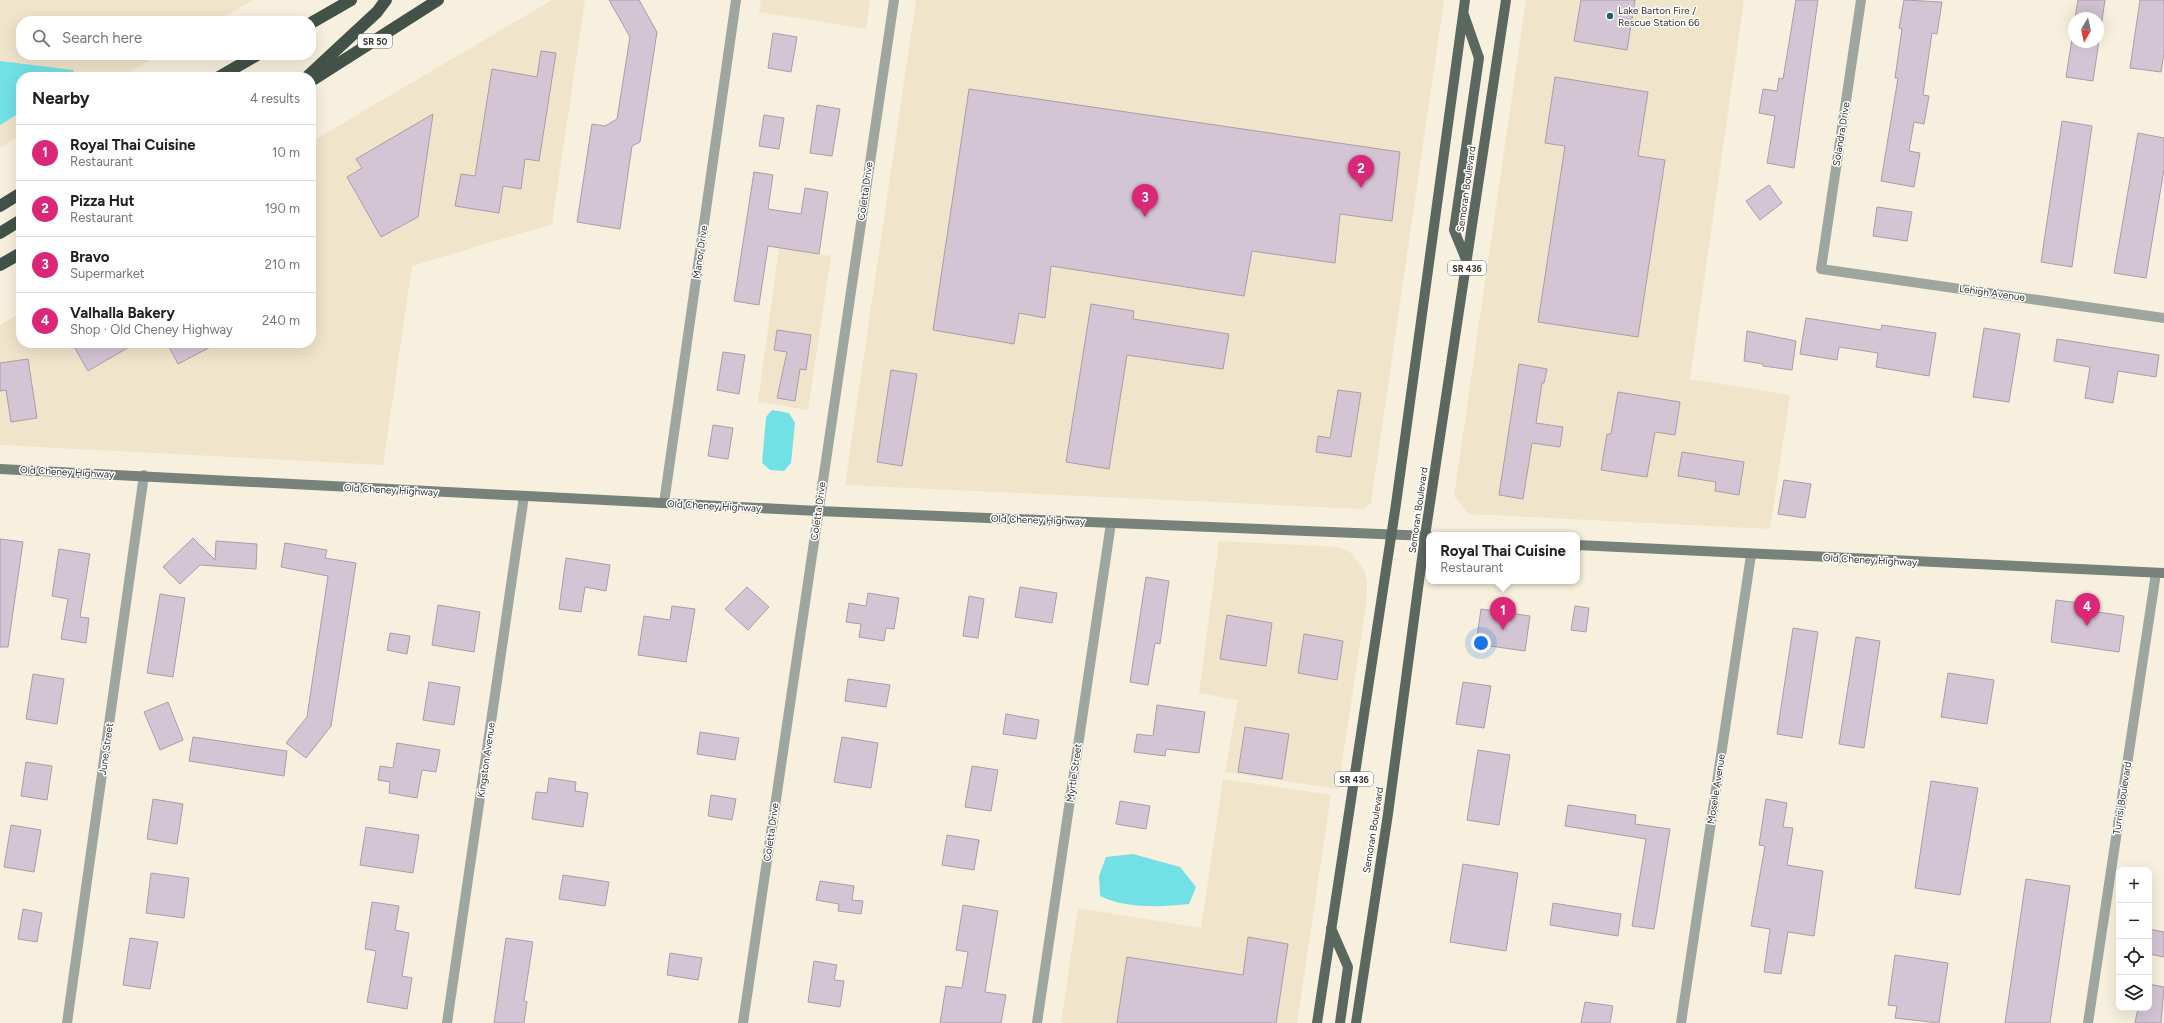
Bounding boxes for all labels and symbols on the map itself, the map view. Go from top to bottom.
place label: Lake Barton Fire / Rescue Station 66 [1618,4,1700,29]
marker: Lake Barton Fire / Rescue Station 66 [1605,11,1615,21]
north arrow [2068,12,2104,48]
road number: SR 50 [358,34,392,48]
street label: Solandra Drive [1830,100,1853,167]
street label: Semoran Boulevard [1454,145,1479,233]
pin: 2 [1348,155,1374,188]
street label: Coletta Drive [854,160,876,221]
pin: 3 [1132,184,1158,217]
street label: Manor Drive [690,224,710,280]
road number: SR 436 [1448,261,1486,275]
street label: Lehigh Avenue [1958,282,2026,304]
street label: Old Cheney Highway [20,463,115,481]
street label: Semoran Boulevard [1406,466,1431,554]
street label: Coletta Drive [807,480,829,541]
street label: Old Cheney Highway [344,481,439,499]
street label: Old Cheney Highway [667,497,762,515]
street label: Old Cheney Highway [991,512,1086,528]
street label: Old Cheney Highway [1823,551,1918,569]
pin: 4 [2074,593,2100,626]
pin: 1 [1490,597,1516,630]
your location [1471,633,1491,653]
street label: Kingston Avenue [474,721,498,799]
street label: June Street [96,722,116,776]
street label: Myrtle Street [1063,743,1085,803]
street label: Moselle Avenue [1704,753,1728,825]
street label: Turrisi Boulevard [2110,760,2134,835]
road number: SR 436 [1335,772,1373,786]
street label: Semoran Boulevard [1360,786,1386,874]
street label: Coletta Drive [760,801,782,862]

